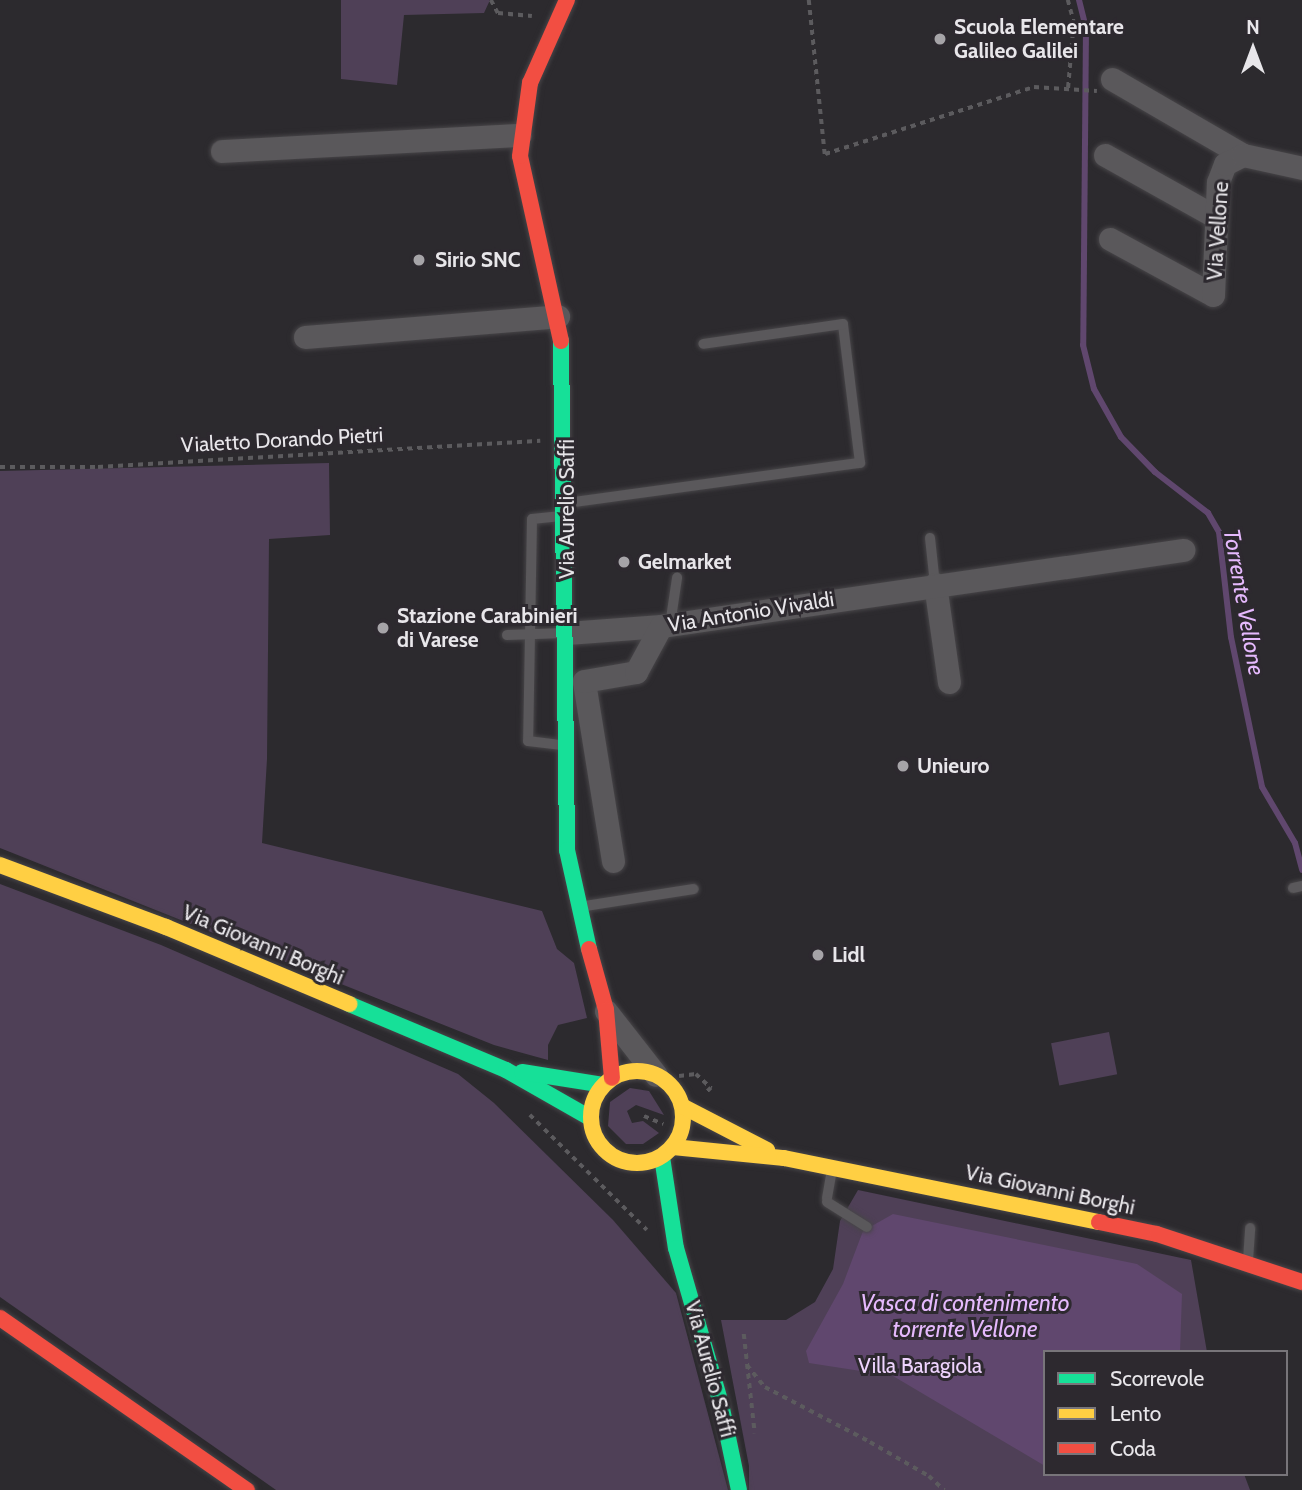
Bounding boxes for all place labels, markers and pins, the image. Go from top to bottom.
place label: Scuola Elementare Galileo Galilei [954,14,1124,64]
marker: Scuola Elementare Galileo Galilei [932,31,948,47]
place label: Sirio SNC [435,247,521,273]
marker: Sirio SNC [409,250,429,270]
place label: Gelmarket [638,549,732,575]
marker: Gelmarket [616,554,632,570]
place label: Stazione Carabinieri di Varese [397,603,578,653]
marker: Stazione Carabinieri di Varese [375,620,391,636]
place label: Unieuro [917,753,989,779]
marker: Unieuro [895,758,911,774]
place label: Lidl [832,942,865,968]
marker: Lidl [810,947,826,963]

